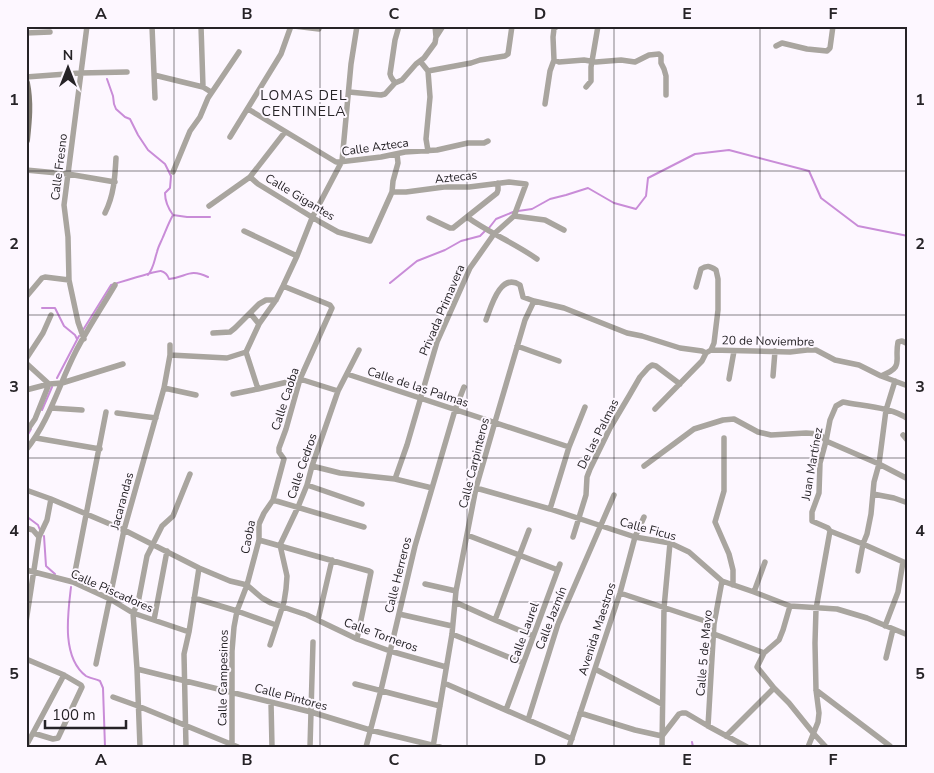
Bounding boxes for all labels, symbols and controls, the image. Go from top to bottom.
text: A [95,3,107,25]
text: B [241,3,253,25]
text: C [389,3,400,25]
text: D [534,3,546,25]
text: E [682,3,692,25]
text: F [829,3,838,25]
north arrow [42,42,92,92]
text: N [63,46,73,65]
district label: LOMAS DEL CENTINELA [260,86,348,121]
text: 1 [9,89,19,111]
text: 1 [915,89,925,111]
street label: Calle Fresno [47,132,71,201]
street label: Calle Azteca [340,134,410,160]
street label: Aztecas [434,167,478,187]
street label: Calle Gigantes [262,170,338,224]
text: 2 [9,233,19,255]
text: 2 [915,233,925,255]
street label: Privada Primavera [416,262,468,358]
street label: 20 de Noviembre [722,332,814,350]
street label: Calle de las Palmas [365,363,471,411]
street label: Calle Caoba [267,366,303,432]
text: 3 [9,376,19,398]
text: 3 [915,376,925,398]
street label: De las Palmas [573,396,623,472]
street label: Calle Carpinteros [455,416,493,510]
street label: Juan Martínez [798,426,826,503]
street label: Calle Cedros [283,431,321,501]
street label: Jacarandas [106,470,137,532]
street label: Calle Ficus [618,514,678,544]
street label: Caoba [237,519,259,555]
text: 4 [9,520,19,542]
text: 4 [915,520,925,542]
street label: Calle Herreros [381,535,415,615]
street label: Calle Piscadores [68,566,156,616]
street label: Avenida Maestros [574,580,620,677]
street label: Calle Jazmín [532,584,570,652]
street label: Calle Laurel [505,600,543,666]
street label: Calle 5 de Mayo [692,609,716,697]
street label: Calle Torneros [342,614,421,656]
street label: Calle Campesinos [214,629,232,726]
text: 5 [9,663,19,685]
text: 5 [915,663,925,685]
street label: Calle Pintores [253,680,330,715]
scale bar [45,698,126,730]
text: 100 m [52,705,96,725]
text: A [95,749,107,771]
text: B [241,749,253,771]
text: C [389,749,400,771]
text: D [534,749,546,771]
text: E [682,749,692,771]
text: F [829,749,838,771]

